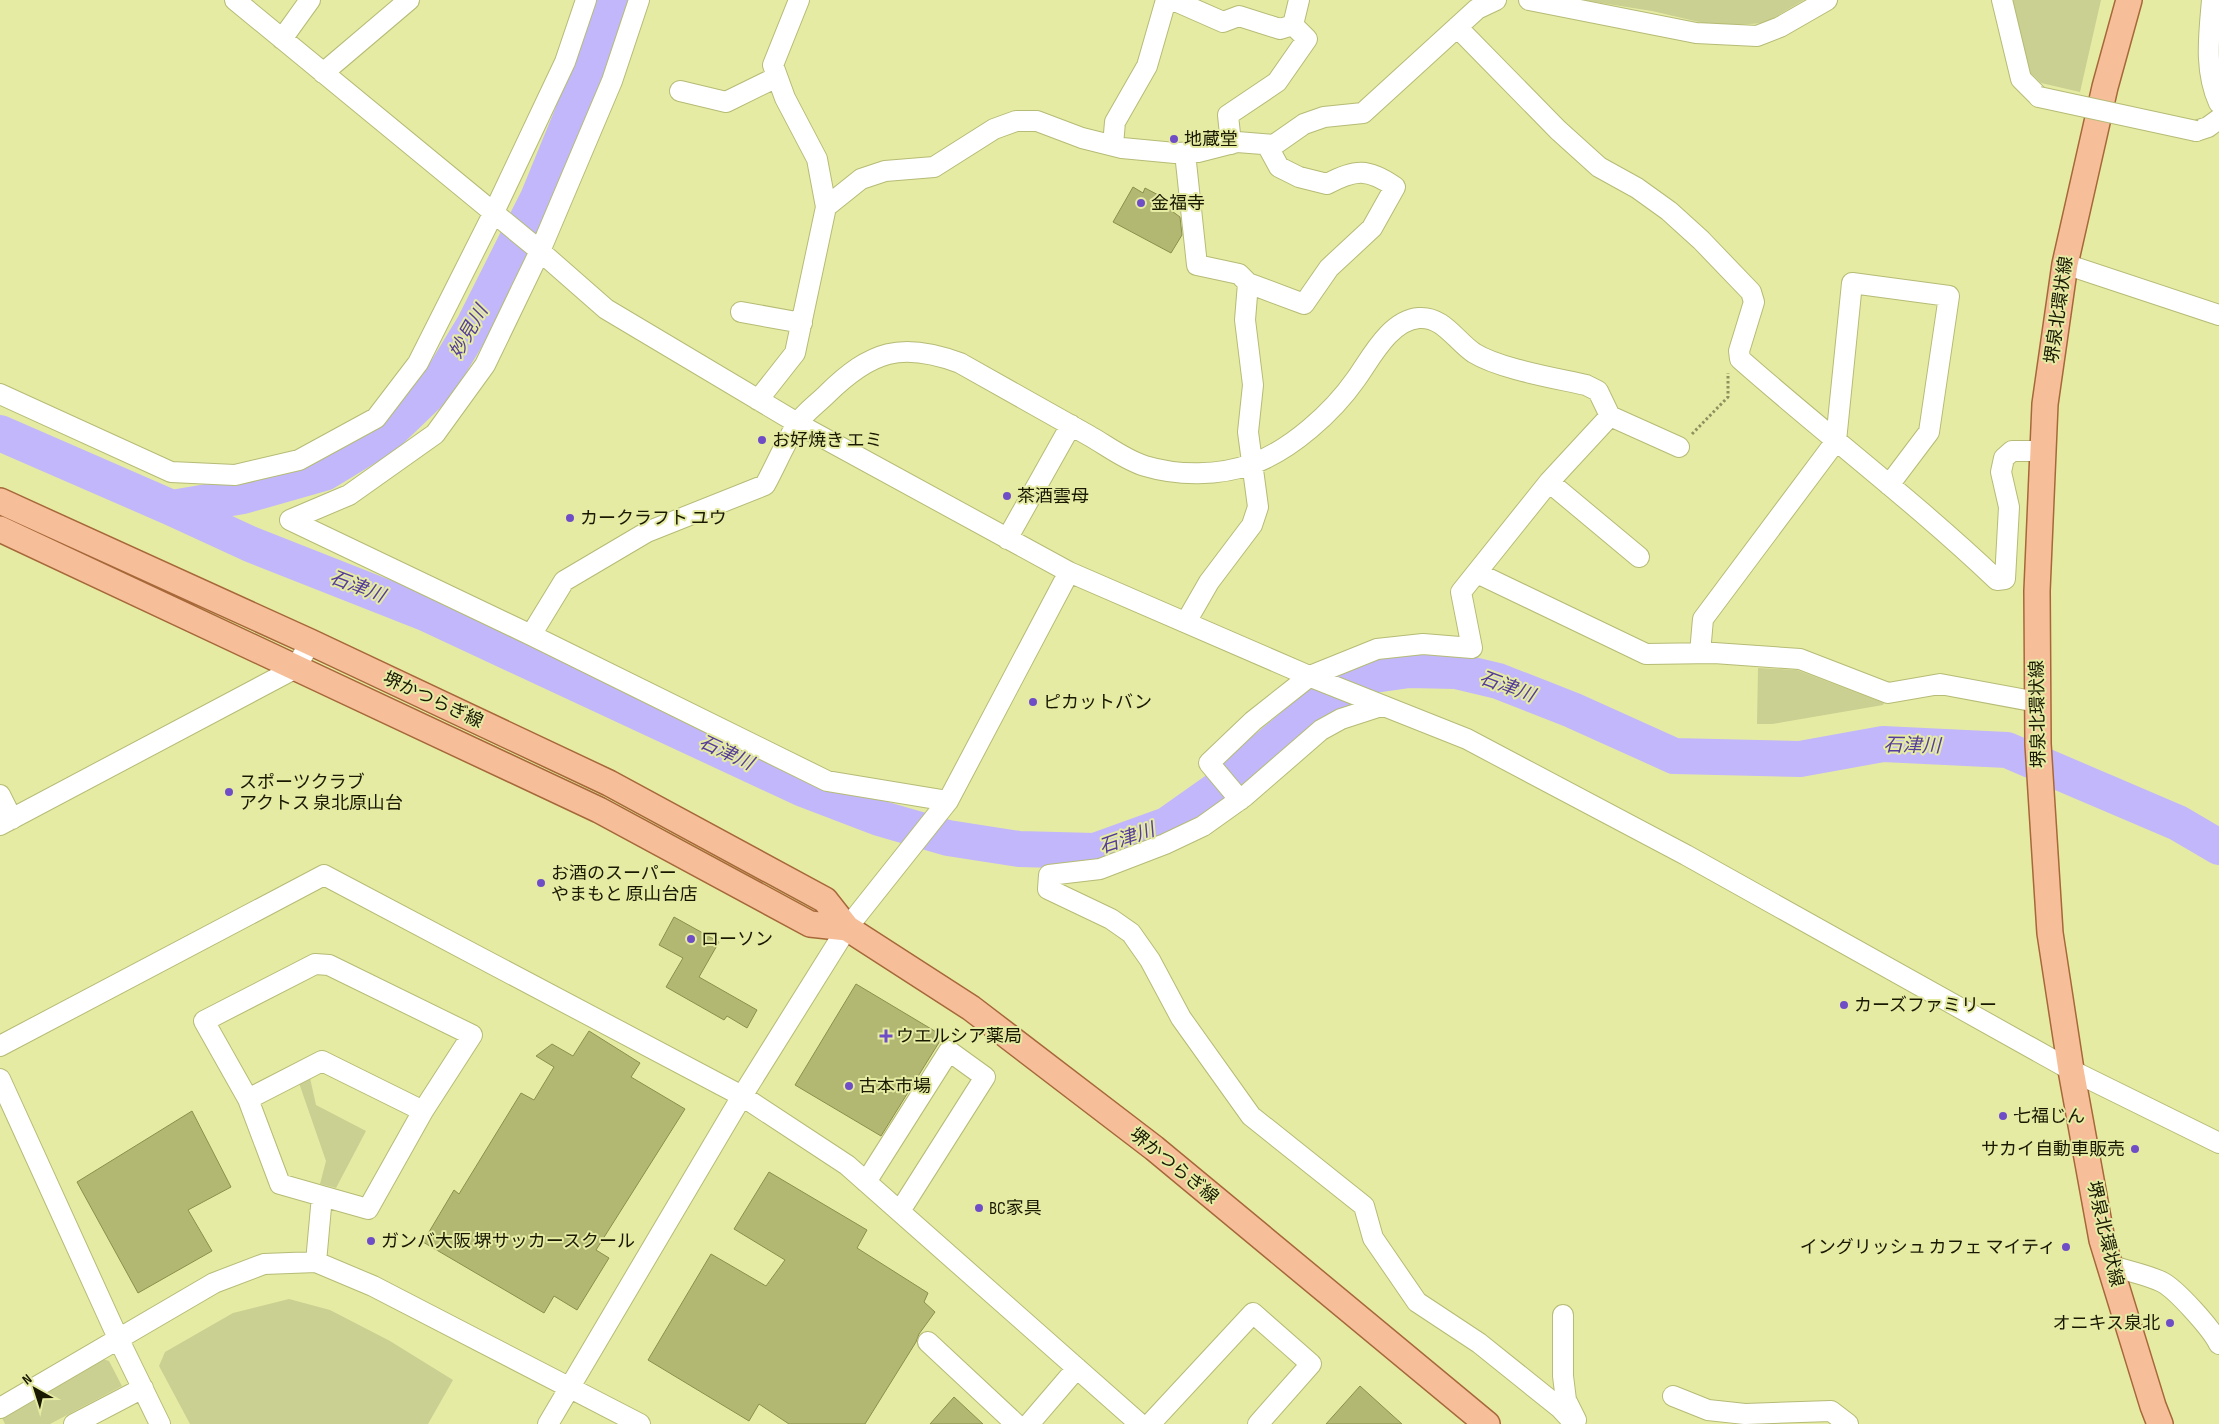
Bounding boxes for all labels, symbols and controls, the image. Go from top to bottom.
place label: 地蔵堂 [1184,129,1238,150]
marker: 地蔵堂 [1168,133,1180,145]
place label: 金福寺 [1151,193,1205,214]
marker: 金福寺 [1135,197,1147,209]
street label: 堺泉北環状線 [2041,255,2077,365]
water label: 妙見川 [445,300,494,362]
place label: お好焼き エミ [772,430,883,451]
marker: お好焼き エミ [756,434,768,446]
place label: 茶酒雲母 [1017,486,1089,507]
marker: 茶酒雲母 [1001,490,1013,502]
place label: カークラフト ユウ [580,508,727,529]
marker: カークラフト ユウ [564,512,576,524]
water label: 石津川 [326,566,390,609]
street label: 堺泉北環状線 [2027,660,2049,768]
water label: 石津川 [1476,666,1540,708]
street label: 堺かつらぎ線 [380,668,486,732]
place label: ピカットバン [1043,692,1152,713]
marker: ピカットバン [1027,696,1039,708]
water label: 石津川 [695,731,758,776]
water label: 石津川 [1883,734,1943,758]
place label: スポーツクラブ アクトス 泉北原山台 [239,772,403,814]
marker: スポーツクラブ アクトス 泉北原山台 [223,786,235,798]
water label: 石津川 [1096,818,1160,859]
place label: お酒のスーパー やまもと 原山台店 [551,863,698,905]
marker: お酒のスーパー やまもと 原山台店 [535,877,547,889]
place label: ローソン [701,929,773,950]
marker: ローソン [685,933,697,945]
place label: カーズファミリー [1854,995,1997,1016]
marker: カーズファミリー [1838,999,1850,1011]
place label: ウエルシア薬局 [896,1026,1022,1047]
marker: ウエルシア薬局 [880,1030,892,1042]
place label: 古本市場 [859,1076,931,1097]
marker: 古本市場 [843,1080,855,1092]
place label: 七福じん [2013,1106,2085,1127]
marker: 七福じん [1997,1110,2009,1122]
street label: 堺かつらぎ線 [1125,1124,1223,1208]
place label: サカイ自動車販売 [1981,1139,2125,1160]
marker: サカイ自動車販売 [2129,1143,2141,1155]
street label: 堺泉北環状線 [2083,1179,2127,1289]
place label: BC家具 [989,1198,1042,1219]
marker: BC家具 [973,1202,985,1214]
place label: ガンバ大阪 堺サッカースクール [381,1231,635,1252]
marker: ガンバ大阪 堺サッカースクール [365,1235,377,1247]
place label: イングリッシュ カフェ マイティ [1800,1237,2056,1258]
marker: イングリッシュ カフェ マイティ [2060,1241,2072,1253]
place label: オニキス泉北 [2053,1313,2160,1334]
marker: オニキス泉北 [2164,1317,2176,1329]
north arrow [10,1364,60,1414]
text: N [19,1370,35,1388]

